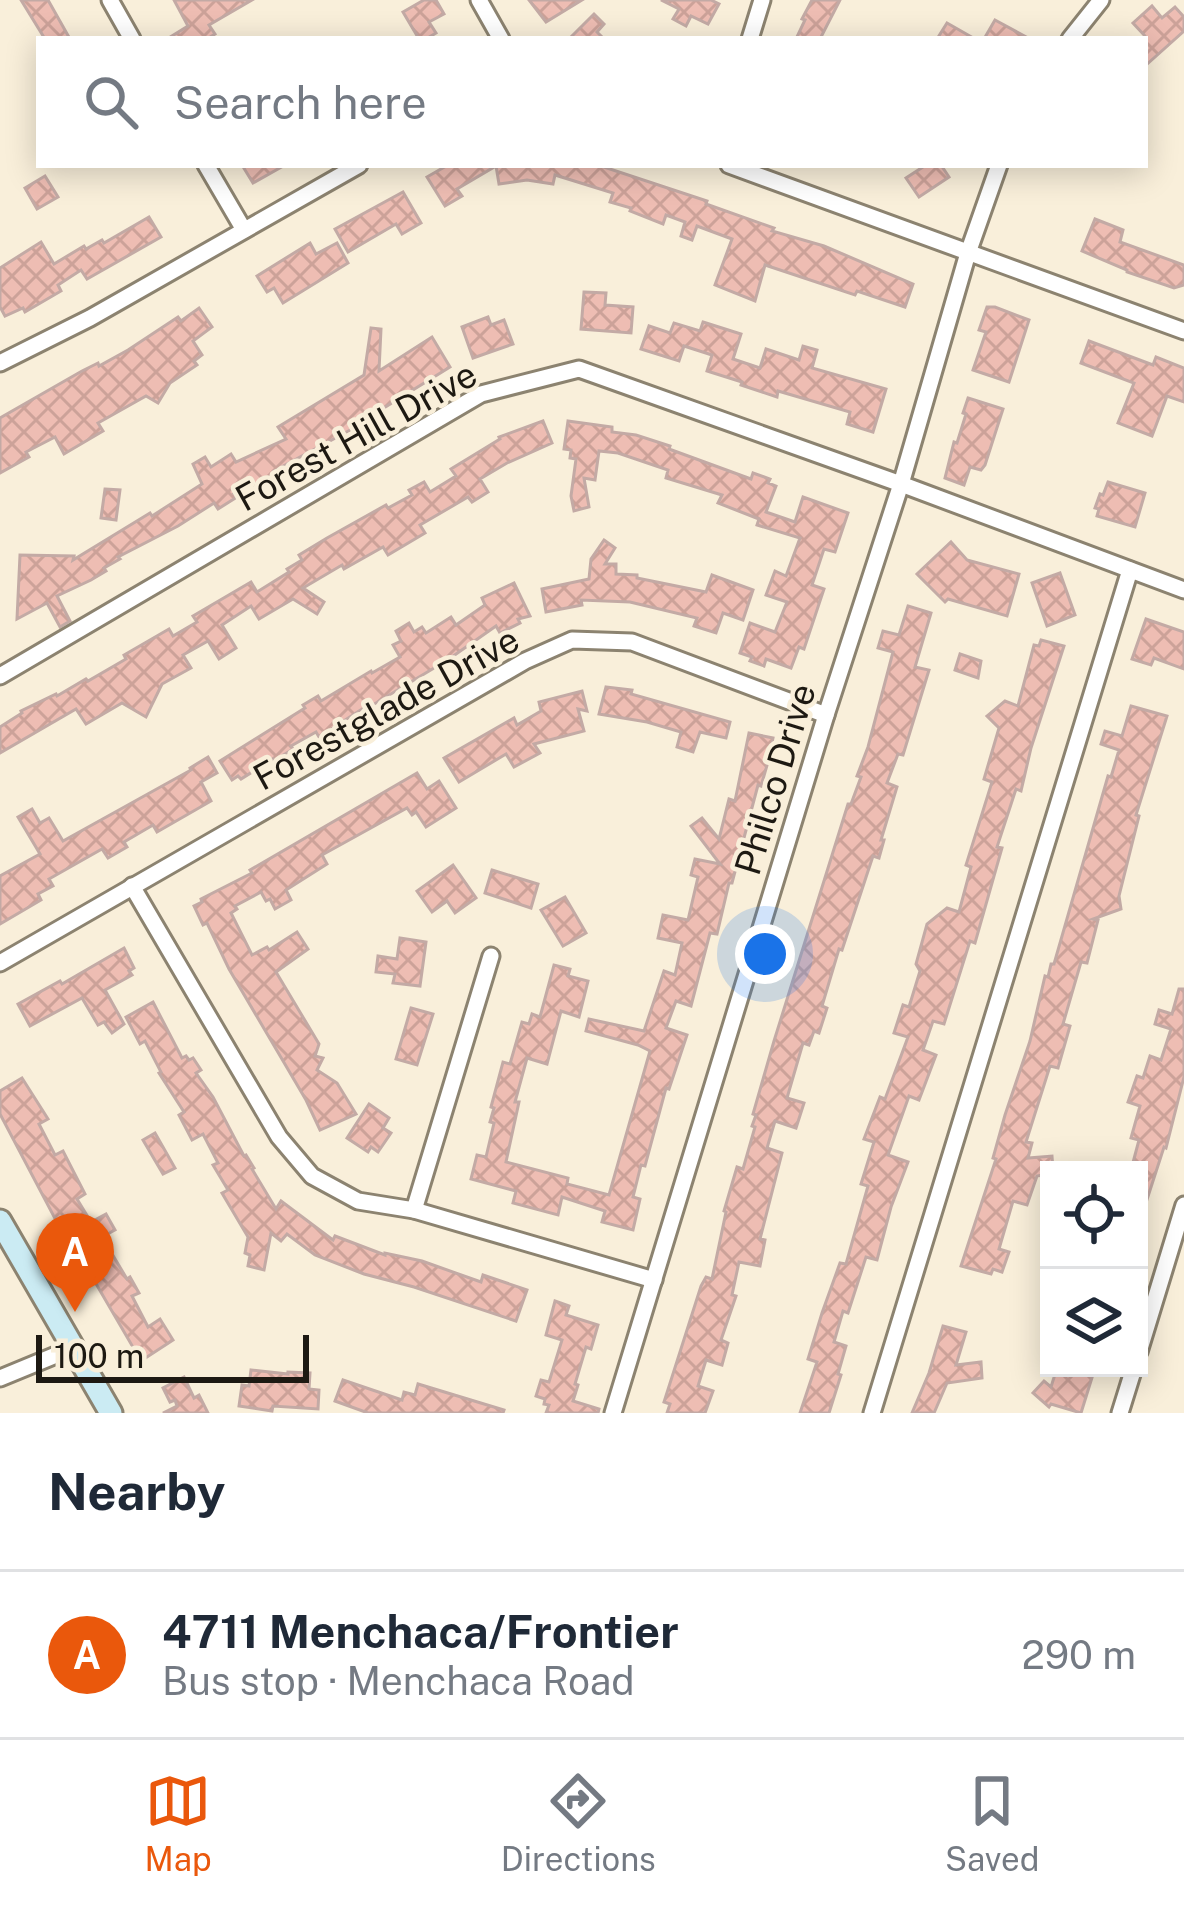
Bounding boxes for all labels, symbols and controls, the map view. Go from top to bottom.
search box [36,36,1148,168]
icon: search [78,69,144,135]
text: Search here [174,76,427,129]
street label: Forest Hill Drive [228,352,484,520]
street label: Forestglade Drive [246,618,526,798]
street label: Philco Drive [726,679,824,879]
your location [735,924,795,984]
map controls [1040,1161,1148,1377]
button: locate [1040,1161,1148,1269]
pin: A [36,1213,114,1312]
button: layers [1040,1269,1148,1377]
scale bar [36,1329,309,1382]
text: 100 m [54,1337,144,1375]
text: Nearby [48,1462,225,1521]
text: 4711 Menchaca/Frontier [162,1605,679,1658]
text: A [73,1632,101,1678]
text: 290 m [1022,1632,1136,1678]
text: Bus stop · Menchaca Road [162,1658,635,1704]
tab: Map [145,1768,212,1878]
tab: Directions [501,1768,656,1878]
tab: Saved [945,1768,1039,1878]

